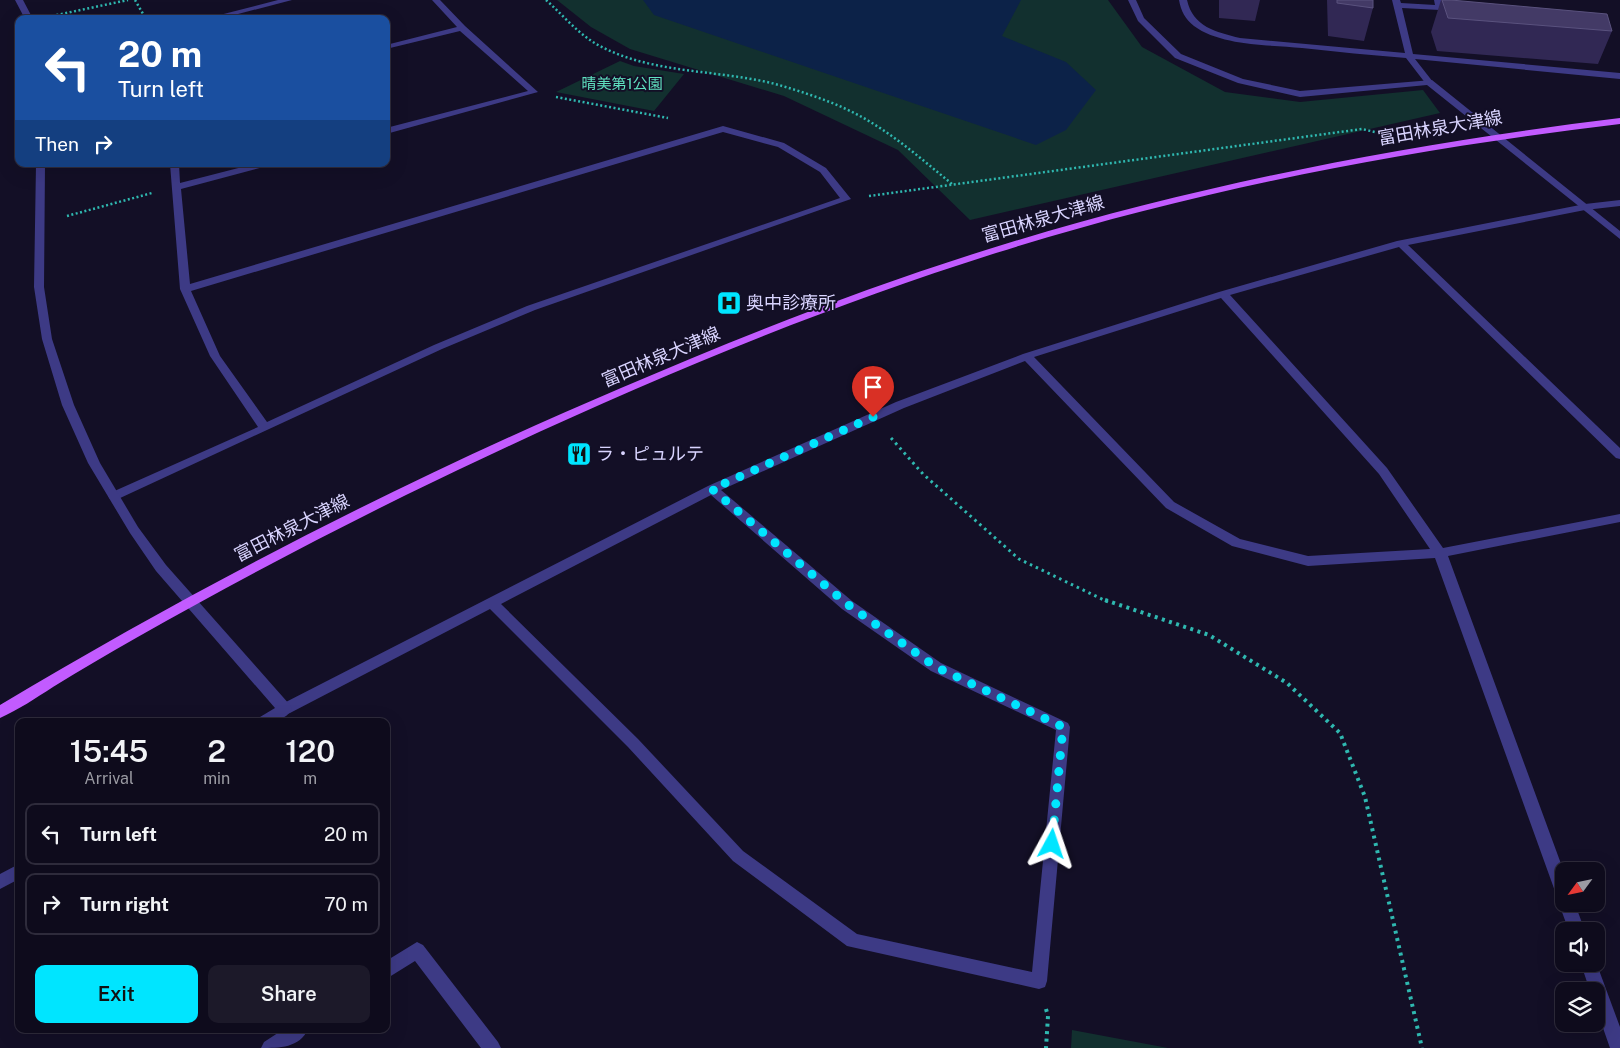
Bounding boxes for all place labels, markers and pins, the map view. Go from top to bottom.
hospital icon: 奥中診療所 [716,290,742,316]
place label: 奥中診療所 [746,292,836,313]
pin [852,366,894,417]
restaurant icon: ラ・ピュルテ [566,441,592,467]
place label: ラ・ピュルテ [596,443,704,464]

